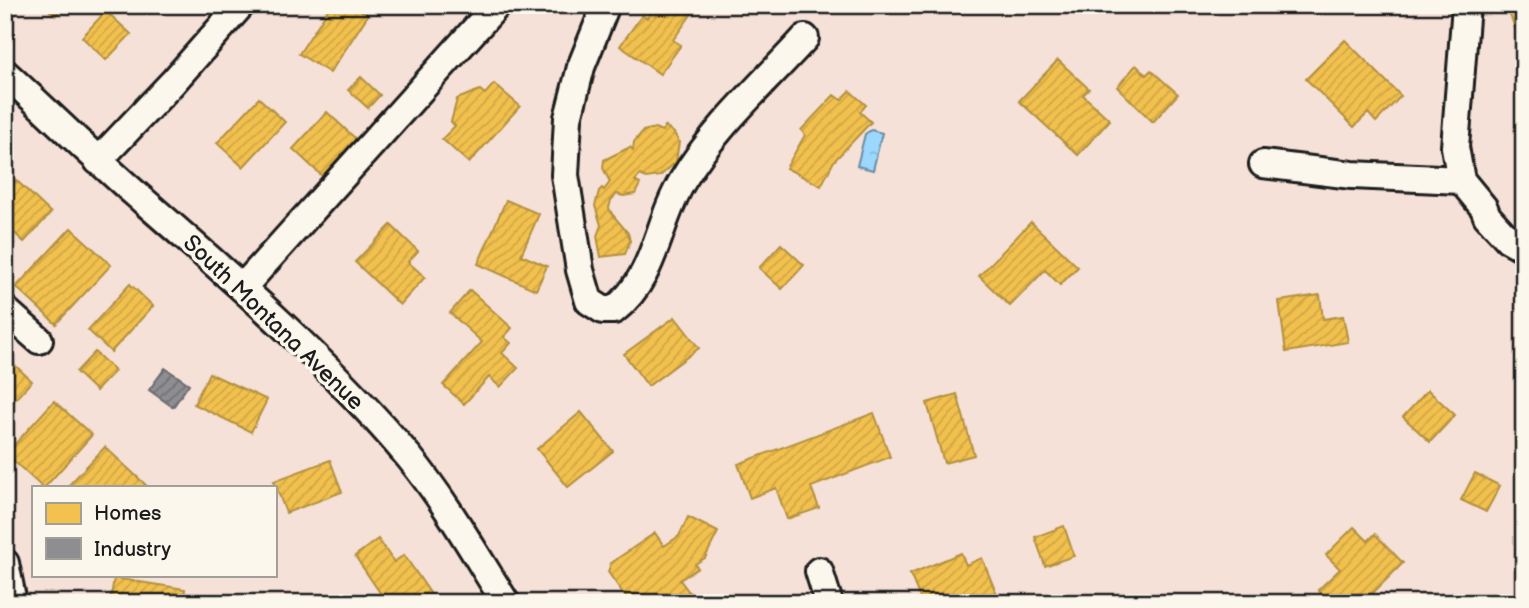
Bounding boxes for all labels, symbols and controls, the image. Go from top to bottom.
street label: South Montana Avenue [177,229,369,416]
legend [32,486,276,576]
text: Homes [94,501,162,526]
text: Industry [94,537,172,562]

